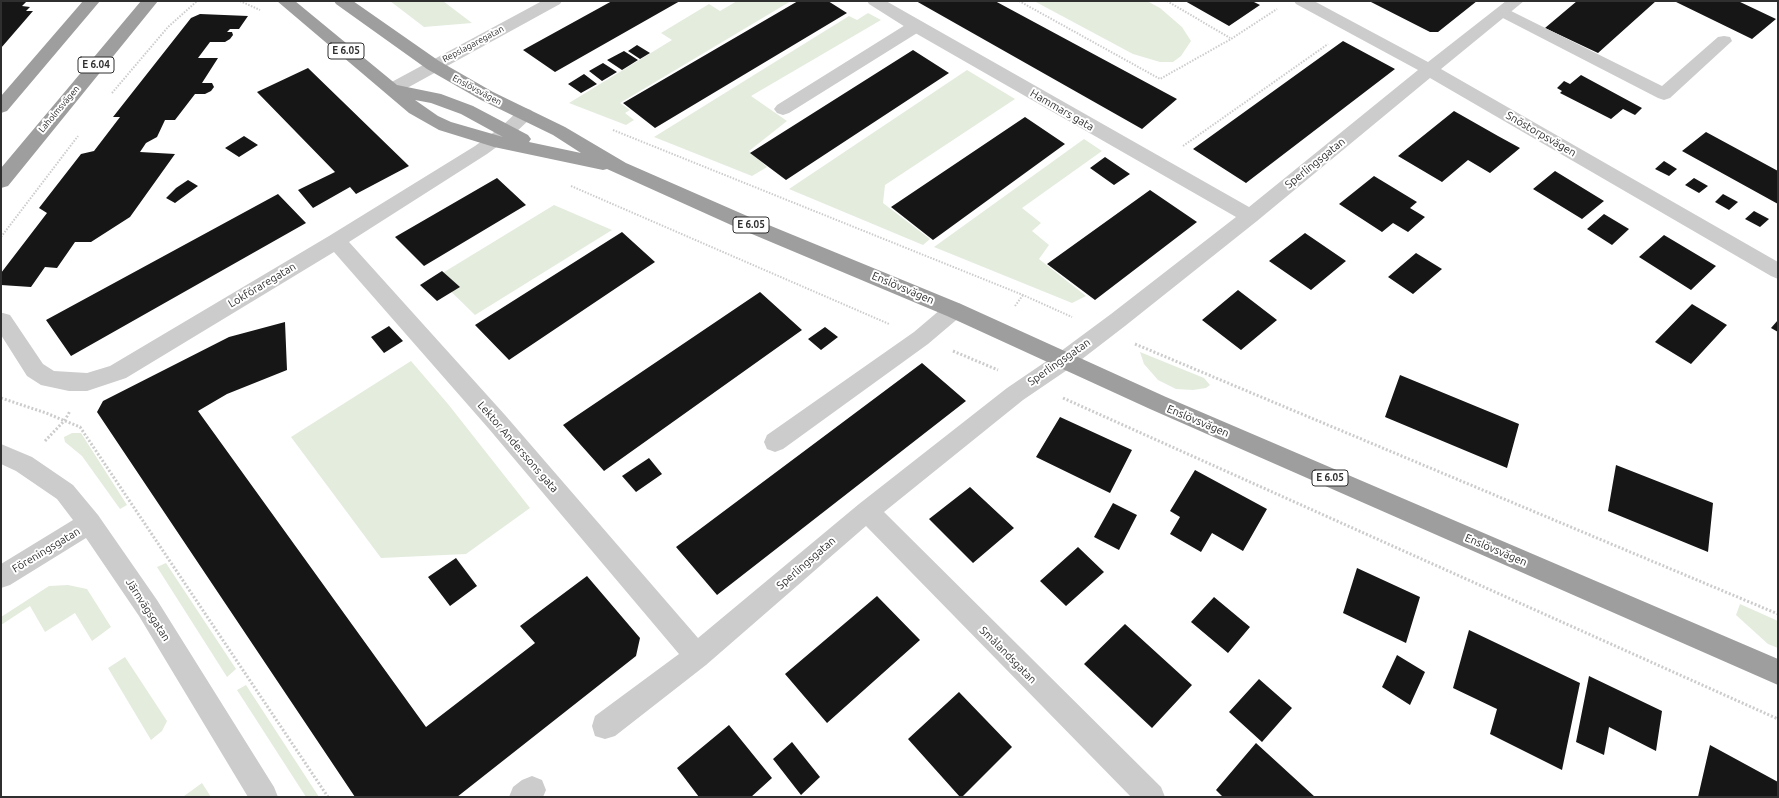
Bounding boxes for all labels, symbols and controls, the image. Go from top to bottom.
street label: Repslagaregatan [440,23,506,65]
road number: E 6.05 [328,43,364,59]
road number: E 6.04 [78,57,114,73]
street label: Enslövsvägen [450,72,504,108]
street label: Laholmsvägen [36,83,82,135]
street label: Hammars gata [1028,86,1096,134]
street label: Snöstorpsvägen [1503,109,1579,159]
street label: Sperlingsgatan [1282,135,1348,191]
road number: E 6.05 [733,217,769,233]
street label: Lokföraregatan [226,260,298,310]
street label: Enslövsvägen [870,269,936,307]
street label: Sperlingsgatan [1025,335,1093,389]
street label: Lektor Anderssons gata [475,399,561,495]
street label: Enslövsvägen [1165,402,1231,440]
road number: E 6.05 [1312,470,1348,486]
street label: Föreningsgatan [10,525,82,575]
street label: Enslövsvägen [1463,531,1529,569]
street label: Sperlingsgatan [774,534,838,592]
street label: Järnvägsgatan [123,576,173,644]
street label: Smålandsgatan [977,624,1039,686]

